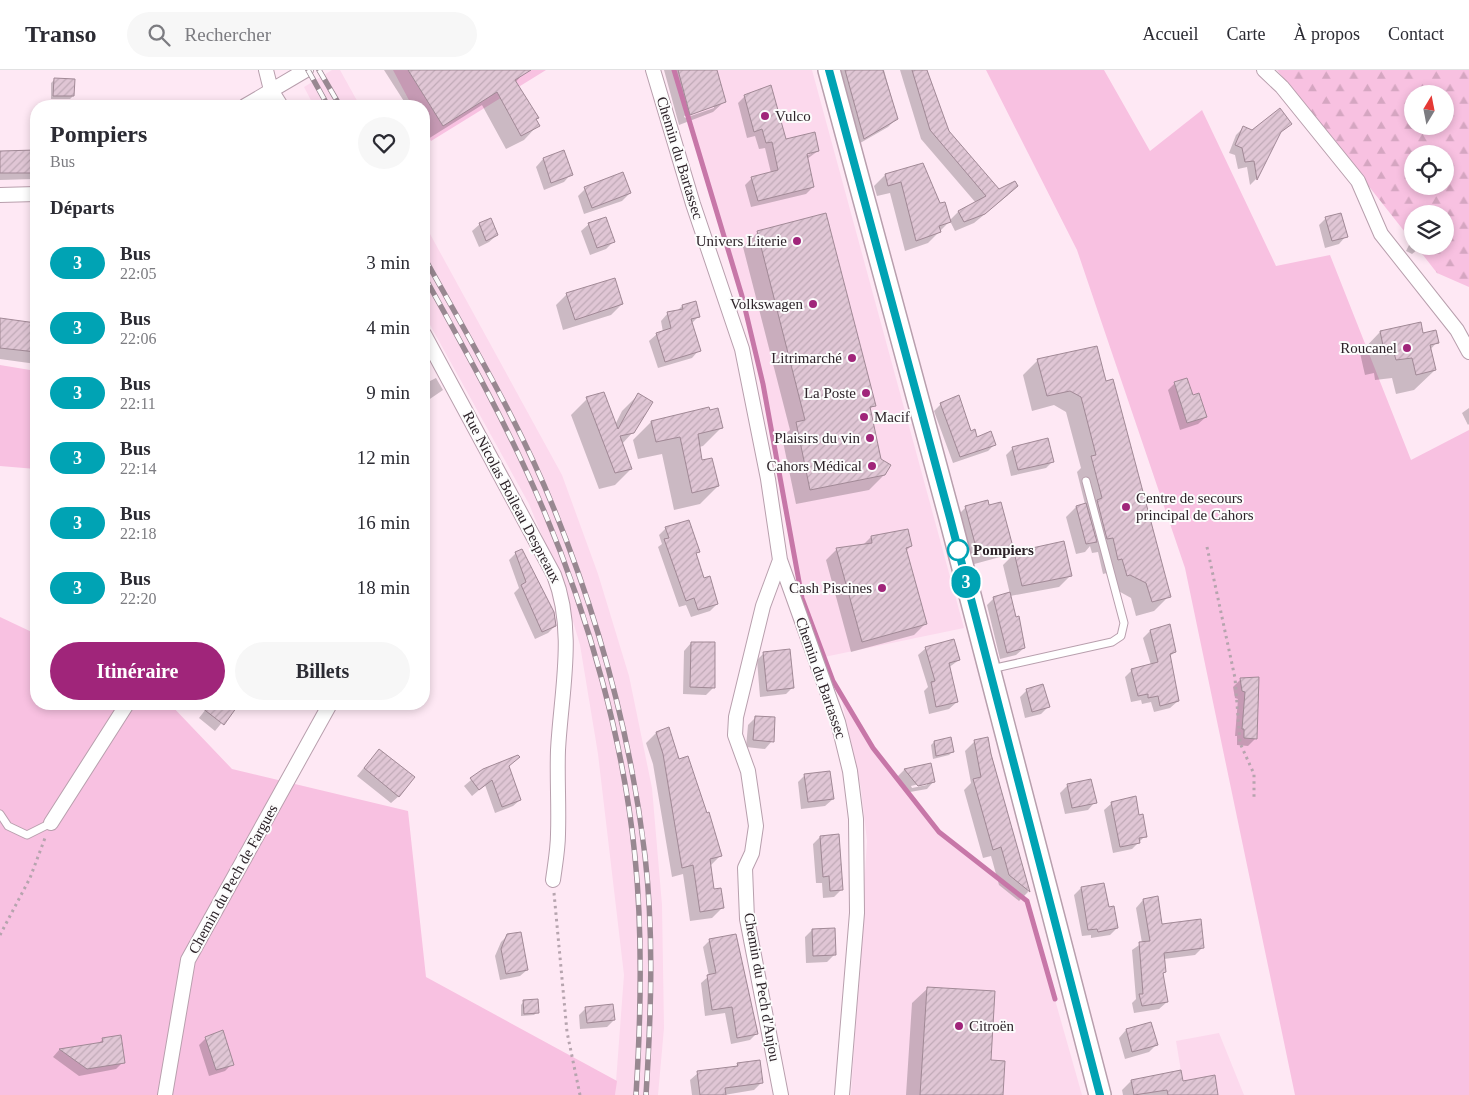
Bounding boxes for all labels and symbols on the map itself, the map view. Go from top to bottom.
north arrow [1404,85,1454,135]
street label: Chemin du Bartassec [654,95,706,222]
place label: Vulco [775,108,811,124]
marker: Vulco [759,110,771,122]
place label: Univers Literie [696,233,787,249]
marker: Univers Literie [791,235,803,247]
place label: Volkswagen [730,296,803,312]
marker: Volkswagen [807,298,819,310]
place label: Roucanel [1340,340,1397,356]
marker: Roucanel [1401,342,1413,354]
place label: Litrimarché [771,350,842,366]
marker: Litrimarché [846,352,858,364]
place label: La Poste [804,385,856,401]
marker: La Poste [860,387,872,399]
street label: Rue Nicolas Boileau Despreaux [460,408,564,586]
place label: Macif [874,409,910,425]
marker: Macif [858,411,870,423]
place label: Plaisirs du vin [774,430,860,446]
marker: Plaisirs du vin [864,432,876,444]
place label: Cahors Médical [767,458,862,474]
marker: Cahors Médical [866,460,878,472]
place label: Centre de secours principal de Cahors [1136,490,1254,523]
marker: Centre de secours principal de Cahors [1120,501,1132,513]
marker: Pompiers [947,539,969,561]
place label: Pompiers [973,542,1034,558]
line badge: 3 [950,566,982,598]
place label: Cash Piscines [789,580,872,596]
marker: Cash Piscines [876,582,888,594]
street label: Chemin du Bartassec [793,615,849,741]
street label: Chemin du Pech de Fargues [185,802,281,956]
street label: Chemin du Pech d'Anjou [741,911,783,1063]
place label: Citroën [969,1018,1014,1034]
marker: Citroën [953,1020,965,1032]

